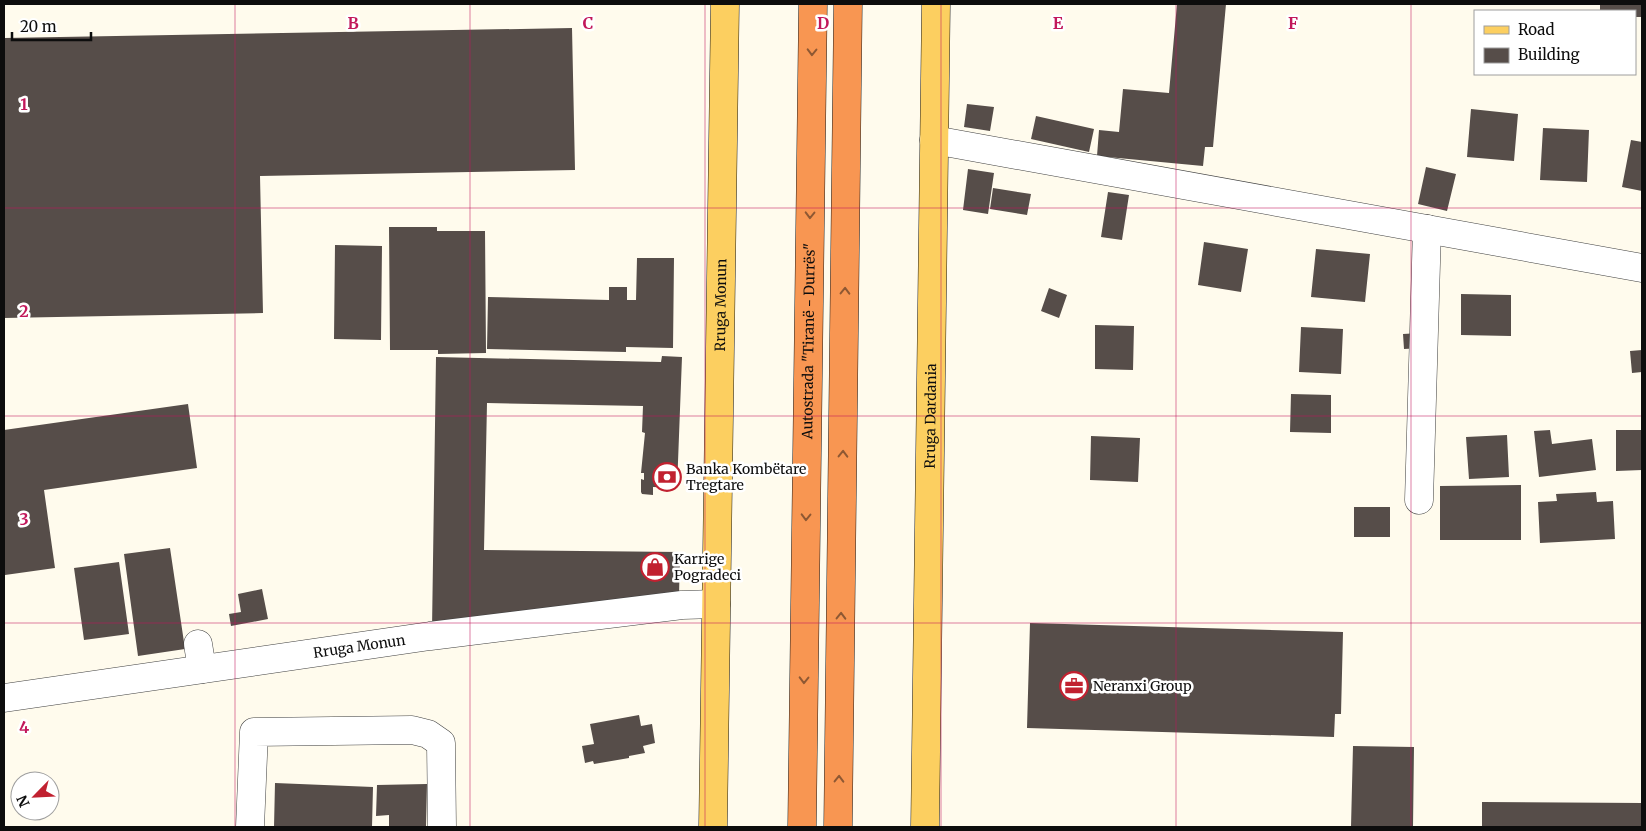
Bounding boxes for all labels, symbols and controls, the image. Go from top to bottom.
scale bar [12,10,91,42]
legend [1474,10,1636,75]
text: B [347,13,359,33]
text: C [583,13,593,33]
text: D [817,13,829,33]
text: E [1053,13,1064,33]
text: F [1288,13,1298,33]
text: 20 m [20,17,57,36]
text: Road [1518,20,1554,39]
text: Building [1518,45,1580,64]
one-way arrow [807,49,817,57]
text: 1 [20,94,28,114]
one-way arrow [805,212,815,219]
street label: Autostrada "Tiranë - Durrës" [798,243,819,440]
street label: Rruga Monun [711,258,730,352]
one-way arrow [840,287,850,294]
text: 2 [19,301,29,321]
street label: Rruga Dardania [921,363,940,469]
one-way arrow [838,449,848,457]
place label: Banka Kombëtare Tregtare [686,460,806,494]
bank icon: Banka Kombëtare Tregtare [652,462,682,492]
text: 3 [19,509,29,529]
one-way arrow [801,514,811,522]
place label: Karrige Pogradeci [674,550,741,584]
shop icon: Karrige Pogradeci [640,552,670,582]
one-way arrow [836,612,846,620]
street label: Rruga Monun [312,631,407,662]
office icon: Neranxi Group [1059,671,1089,701]
one-way arrow [799,676,809,684]
place label: Neranxi Group [1093,677,1192,695]
text: 4 [19,717,29,737]
north arrow [10,771,60,821]
one-way arrow [834,774,844,782]
text: N [13,793,34,810]

